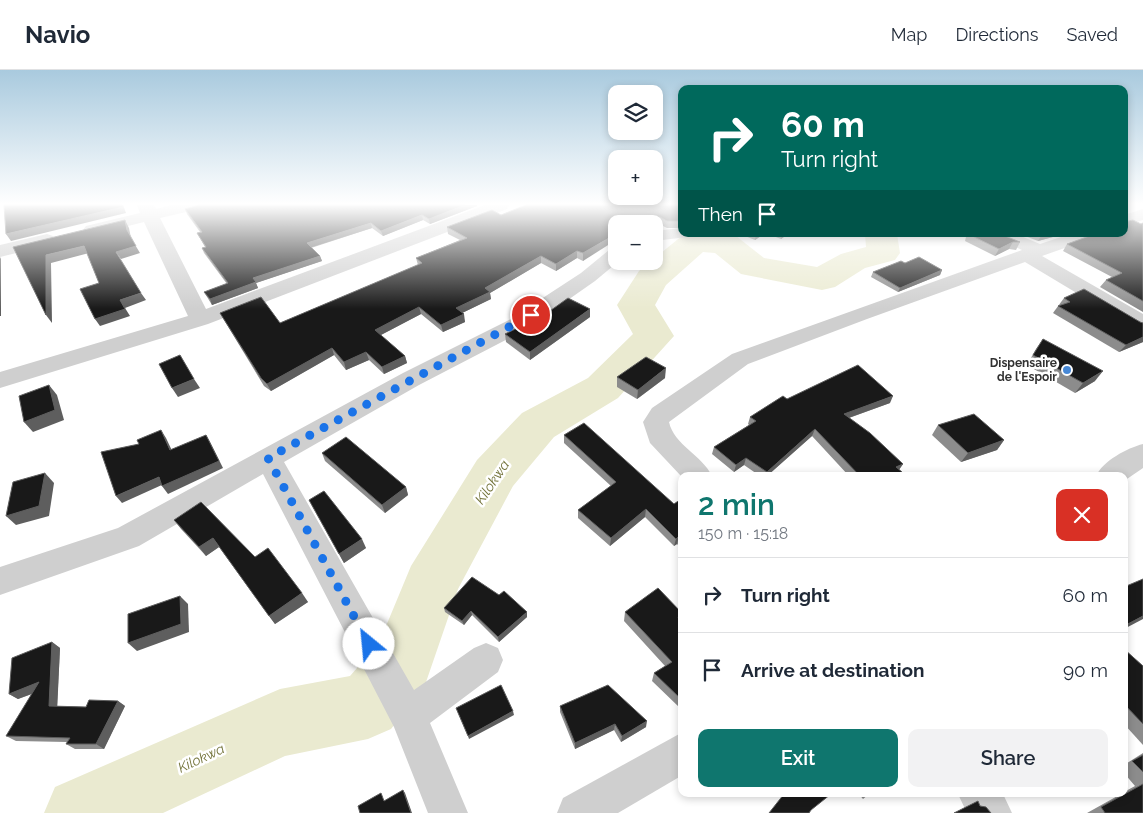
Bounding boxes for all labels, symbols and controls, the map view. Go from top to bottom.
text: Navio [25,20,90,49]
text: Map [891,24,927,45]
text: Directions [955,24,1039,45]
text: Saved [1067,24,1118,45]
map controls [608,85,663,270]
button: layers [608,85,663,140]
text: 60 m [781,104,865,145]
icon: right [698,105,763,170]
text: Turn right [781,146,878,172]
button: + [608,150,663,205]
icon: arrive [753,200,781,228]
text: Then [698,203,743,225]
button: − [608,215,663,270]
pin [510,294,552,336]
icon: arrive [517,301,545,329]
place label: Dispensaire de l'Espoir [990,356,1057,384]
marker: Dispensaire de l'Espoir [1061,364,1073,376]
water label: Kilokwa [472,457,512,507]
text: 2 min [698,487,775,522]
button: close [1056,489,1108,541]
text: 150 m · 15:18 [698,524,788,543]
icon: right [698,581,726,609]
text: Turn right [741,584,830,606]
text: 60 m [1063,584,1108,606]
position arrow [342,617,394,669]
icon: arrive [698,656,726,684]
text: Arrive at destination [741,659,925,681]
text: 90 m [1063,659,1108,681]
button: Exit [698,729,898,787]
button: Share [908,729,1108,787]
water label: Kilokwa [175,740,227,776]

